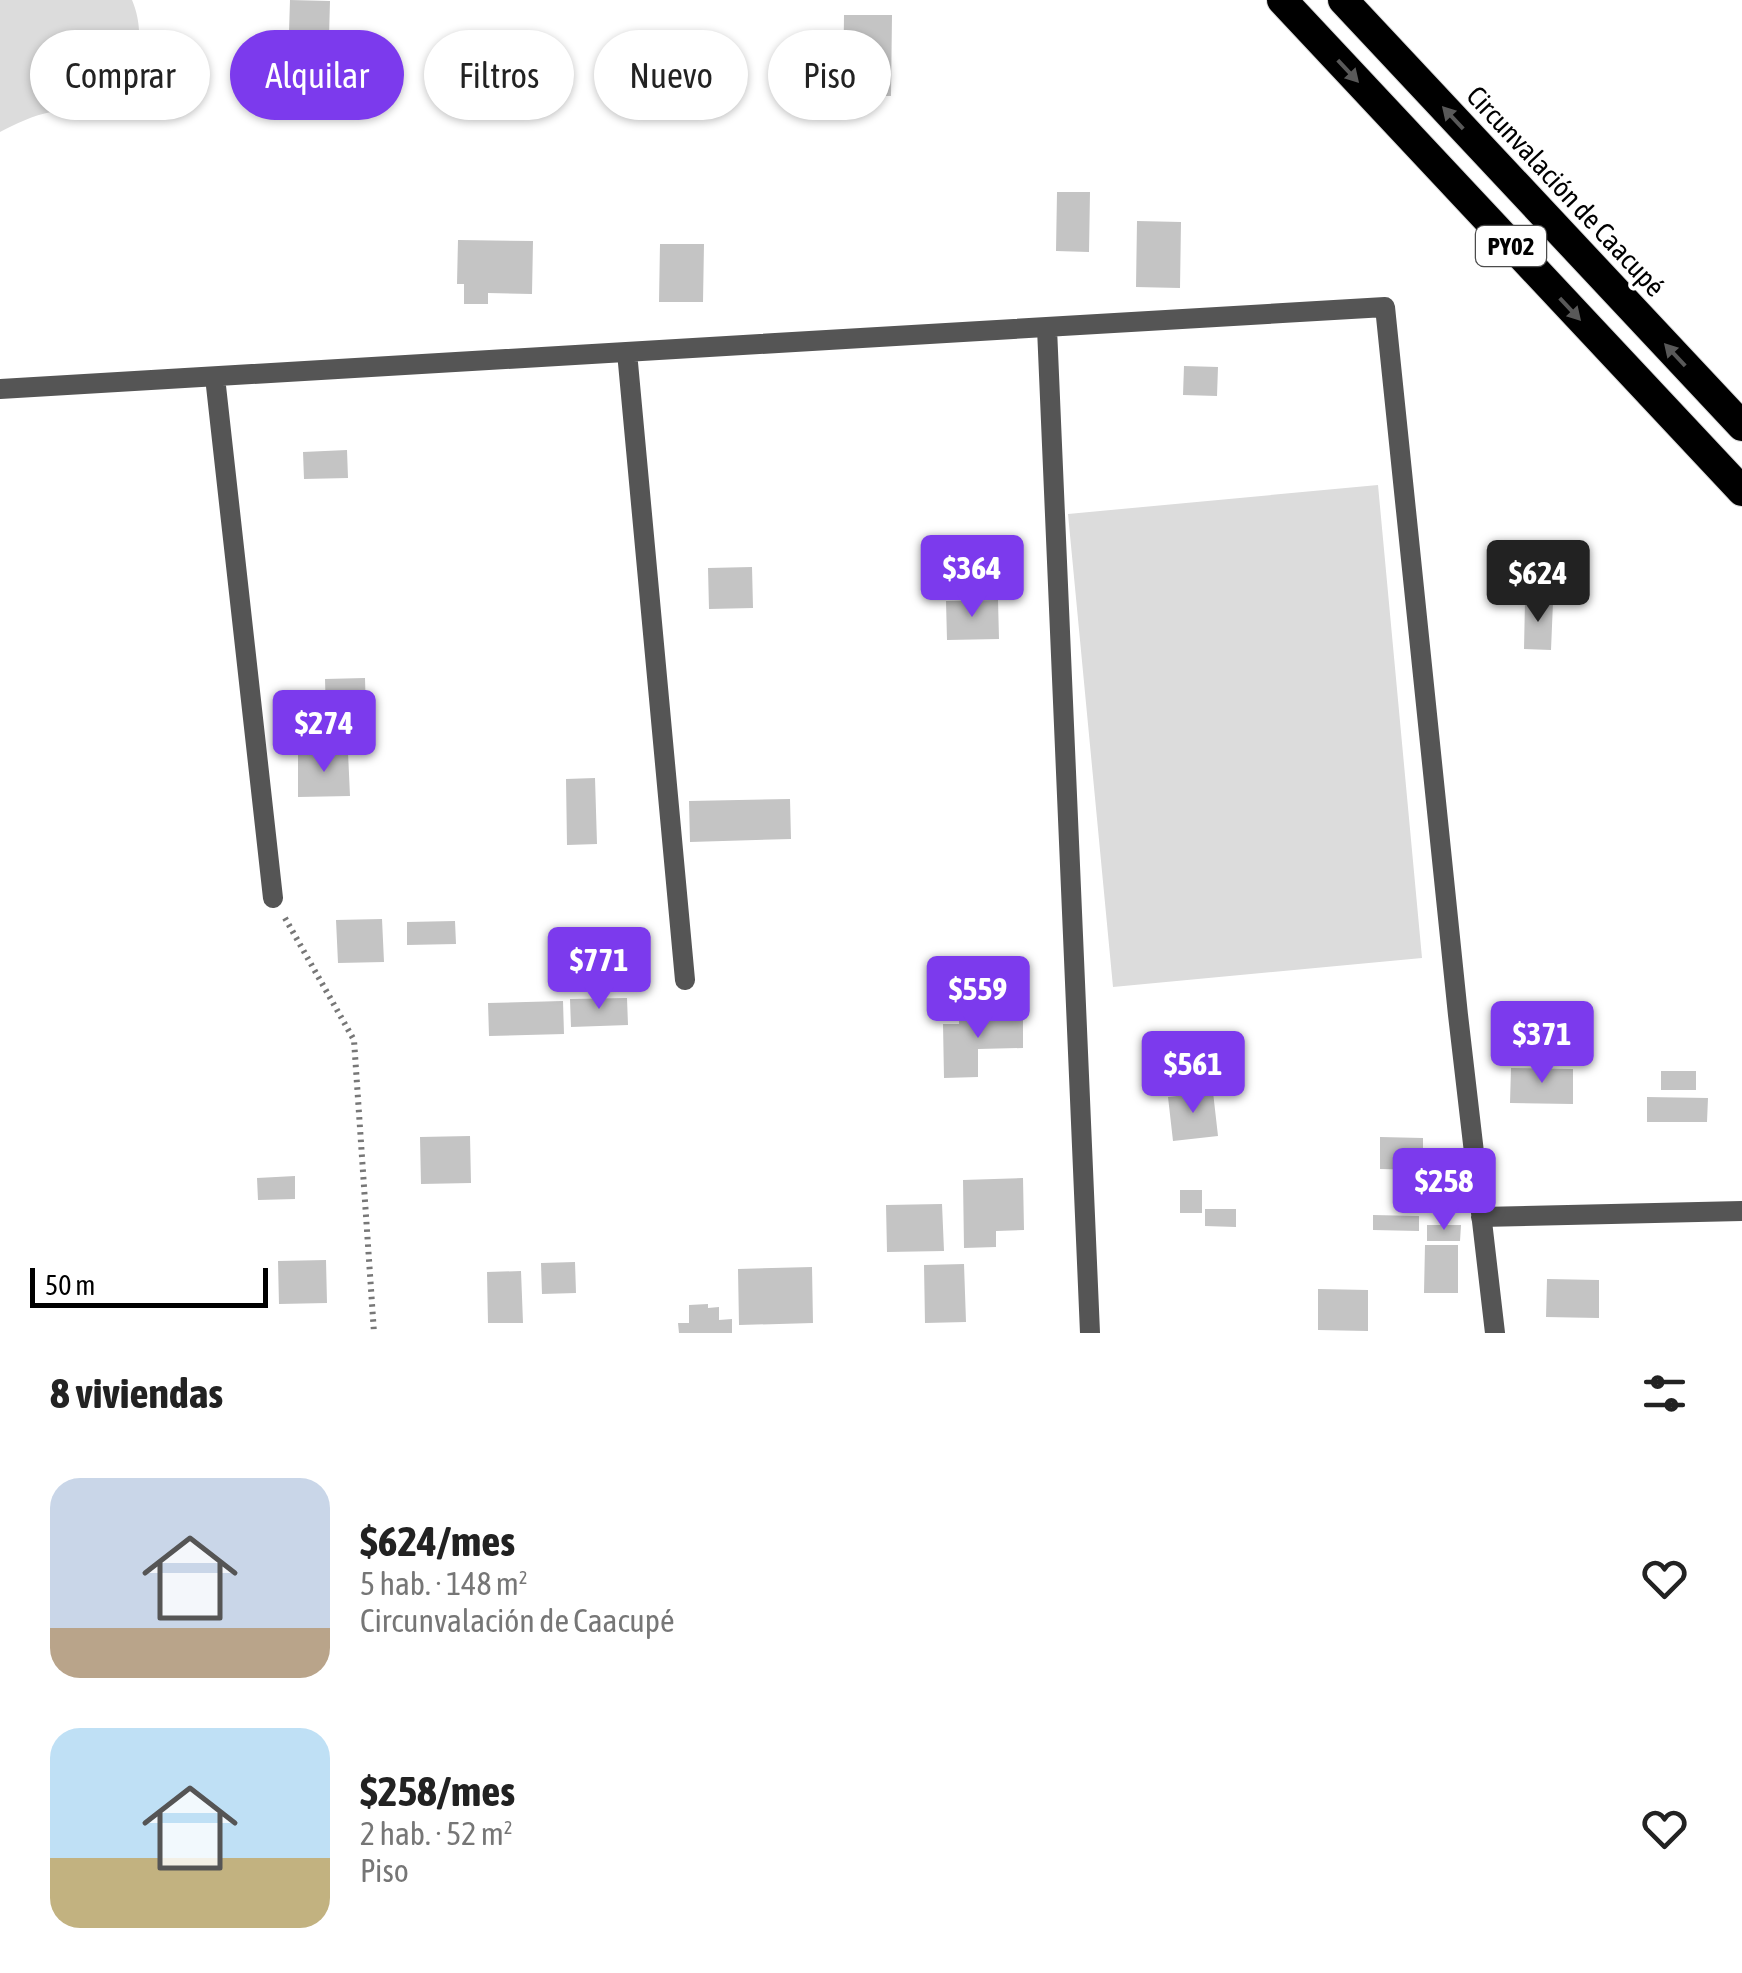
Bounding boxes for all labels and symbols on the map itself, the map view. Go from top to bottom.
one-way arrow [1336,59,1359,83]
street label: Circunvalación de Caacupé [1460,79,1672,303]
one-way arrow [1442,106,1465,130]
road number: PY02 [1476,226,1546,266]
one-way arrow [1558,296,1581,320]
one-way arrow [1664,343,1687,367]
pin: $364 [913,535,1031,620]
pin: $624 [1479,540,1597,625]
pin: $274 [265,690,383,775]
pin: $771 [540,927,658,1012]
pin: $559 [919,956,1037,1041]
pin: $371 [1483,1001,1601,1086]
pin: $561 [1134,1031,1252,1116]
pin: $258 [1385,1148,1503,1233]
scale bar [30,1263,268,1308]

